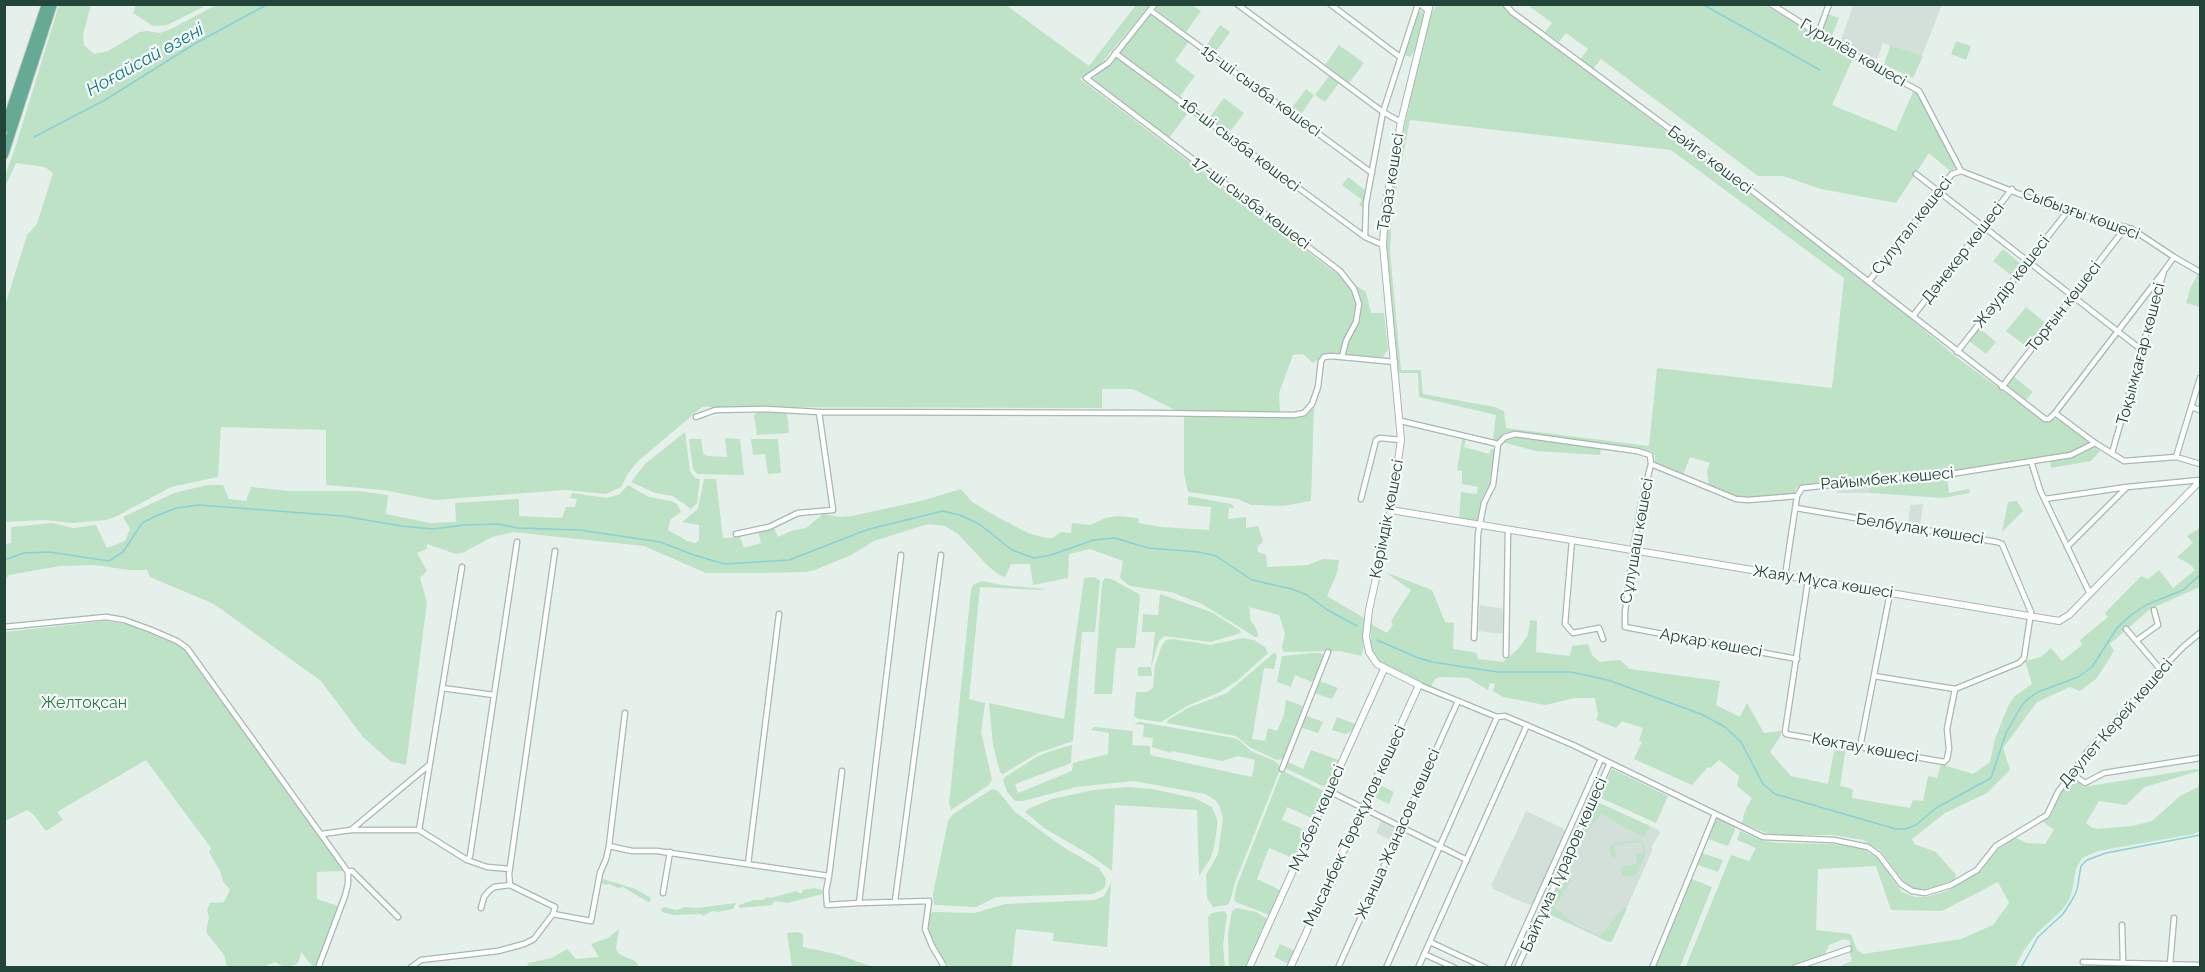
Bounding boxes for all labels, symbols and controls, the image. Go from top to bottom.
street label: Гурилёв көшесі [1797,15,1909,91]
water label: Ноғайсай өзені [83,19,207,101]
street label: 15-ші сызба көшесі [1197,41,1325,141]
street label: 16-ші сызба көшесі [1176,94,1304,196]
street label: Бәйге көшесі [1664,122,1756,198]
street label: Тараз көшесі [1374,132,1408,232]
street label: 17-ші сызба көшесі [1188,152,1314,254]
street label: Сұлутал көшесі [1868,173,1956,279]
street label: Сыбызғы көшесі [2020,184,2142,244]
street label: Дәнекер көшесі [1918,199,2008,307]
street label: Жәудір көшесі [1970,232,2054,332]
street label: Торғын көшесі [2023,258,2105,356]
street label: Тоқымқағар көшесі [2113,281,2169,427]
street label: Көрімдік көшесі [1366,458,1408,580]
street label: Райымбек көшесі [1820,464,1954,494]
street label: Сұлушаш көшесі [1616,477,1658,605]
street label: Белбұлақ көшесі [1855,509,1985,549]
street label: Жаяу Мұса көшесі [1751,561,1895,603]
street label: Арқар көшесі [1658,625,1764,661]
street label: Дәулет Керей көшесі [2055,655,2177,791]
park label: Желтоқсан [41,693,127,713]
street label: Мысанбек Төреқұлов көшесі [1300,722,1410,930]
street label: Көктау көшесі [1810,729,1920,767]
street label: Жанша Жанасов көшесі [1352,746,1444,922]
street label: Мұзбел көшесі [1285,762,1349,874]
street label: Байтұма Тұраров көшесі [1517,775,1611,955]

